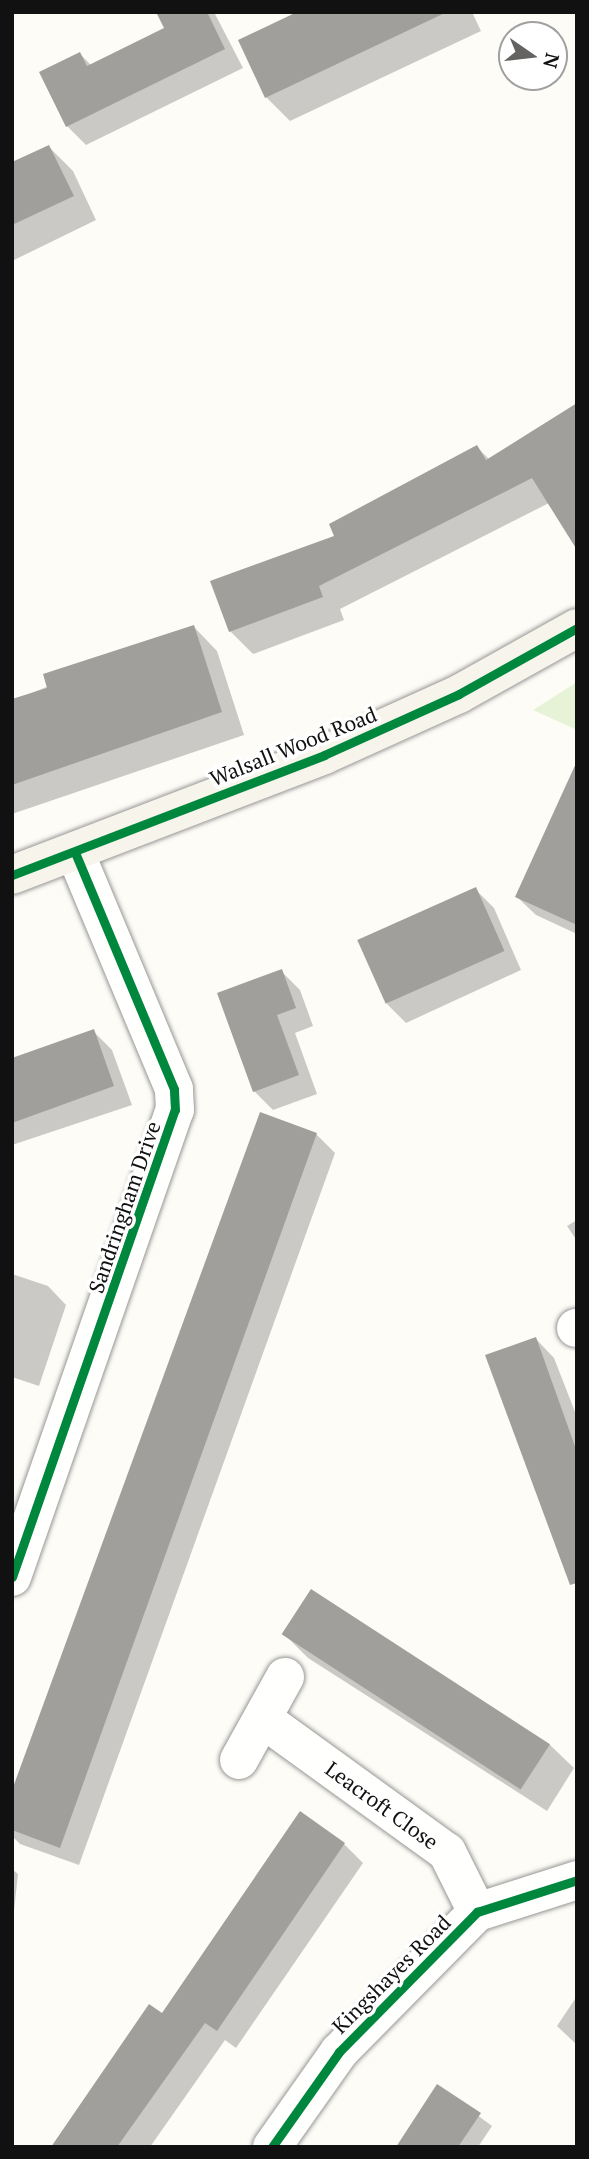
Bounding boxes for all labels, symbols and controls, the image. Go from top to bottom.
north arrow [498,21,568,91]
text: N [538,51,566,71]
street label: Walsall Wood Road [206,701,380,791]
street label: Sandringham Drive [83,1118,165,1296]
street label: Leacroft Close [321,1756,443,1854]
street label: Kingshayes Road [326,1909,456,2039]

